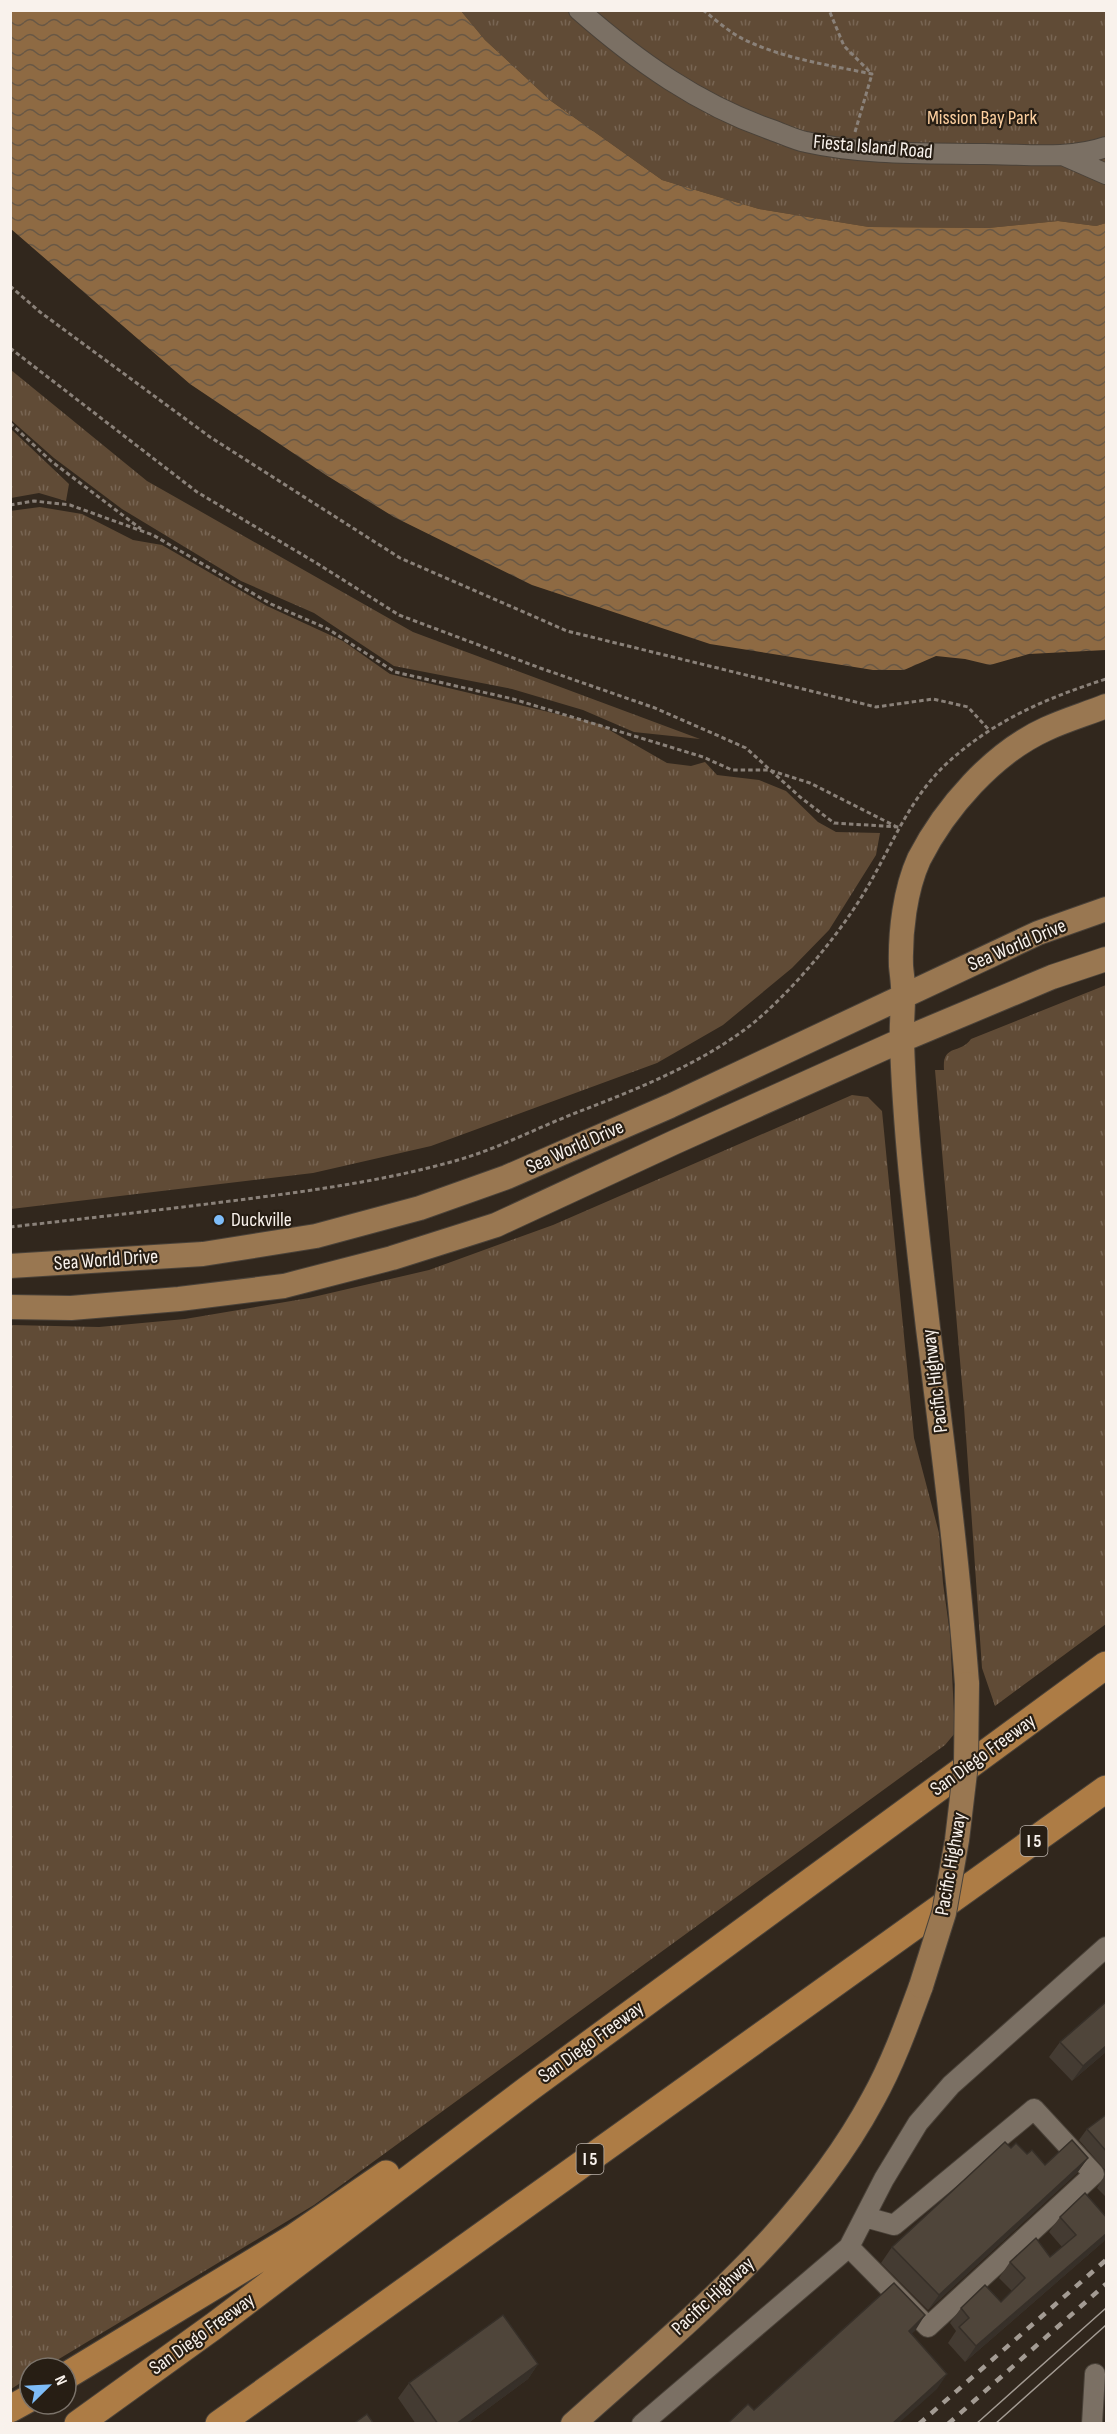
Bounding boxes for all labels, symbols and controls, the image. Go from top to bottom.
park label: Mission Bay Park [927,106,1037,130]
street label: Fiesta Island Road [812,130,934,164]
street label: Sea World Drive [964,914,1070,976]
street label: Sea World Drive [522,1115,628,1179]
place label: Duckville [231,1208,292,1232]
marker: Duckville [212,1213,226,1227]
street label: Sea World Drive [53,1244,159,1276]
street label: Pacific Highway [917,1328,953,1434]
street label: San Diego Freeway [926,1709,1041,1801]
street label: Pacific Highway [930,1810,972,1917]
road number: I 5 [1020,1826,1048,1856]
street label: San Diego Freeway [534,1996,649,2088]
road number: I 5 [576,2144,604,2174]
street label: Pacific Highway [667,2252,759,2340]
street label: San Diego Freeway [145,2288,260,2380]
north arrow [18,2356,78,2416]
text: N [50,2373,71,2388]

